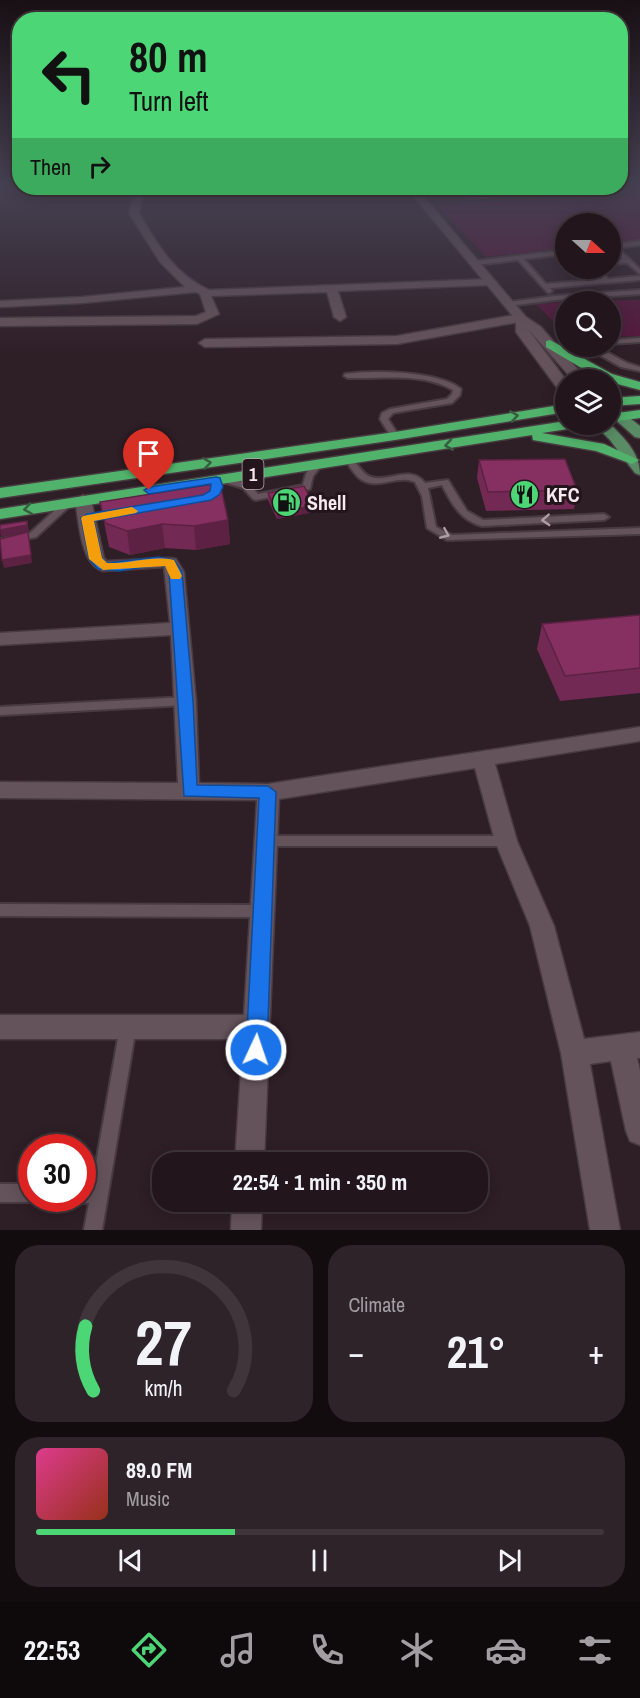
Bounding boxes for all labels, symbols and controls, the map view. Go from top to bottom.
text: 80 m [129,29,208,85]
icon: left [30,36,108,114]
text: Turn left [129,83,208,119]
icon: right [83,150,116,183]
text: Then [30,152,71,182]
north arrow [555,213,621,279]
map controls [555,213,621,435]
button: search [555,291,621,357]
button: layers [555,369,621,435]
one-way arrow [509,410,519,423]
pin [123,428,174,490]
icon: arrive [132,437,165,470]
one-way arrow [444,438,454,450]
one-way arrow [203,457,212,469]
road number: 1 [242,459,264,489]
restaurant icon: KFC [509,478,541,510]
place label: KFC [546,481,580,508]
fuel station icon: Shell [270,486,302,518]
place label: Shell [307,489,346,516]
one-way arrow [23,502,33,515]
one-way arrow [542,513,551,526]
one-way arrow [439,527,450,539]
position arrow [224,1018,288,1082]
speed limit sign: 30 [18,1134,96,1212]
text: 22:54 · 1 min · 350 m [233,1167,407,1197]
text: Climate [349,1291,405,1318]
text: 27 [135,1300,192,1384]
text: 21° [447,1321,506,1382]
text: − [349,1330,364,1374]
text: + [588,1330,604,1374]
text: km/h [145,1374,183,1403]
text: 89.0 FM [126,1455,192,1485]
text: Music [126,1485,170,1512]
icon: previous [114,1544,147,1577]
icon: pause [303,1544,336,1577]
icon: next [493,1544,526,1577]
icon: directions [128,1629,170,1671]
icon: music [217,1629,259,1671]
icon: phone [306,1629,348,1671]
icon: climate [396,1629,438,1671]
icon: car [485,1629,527,1671]
icon: filters [574,1629,616,1671]
text: 22:53 [24,1632,80,1668]

